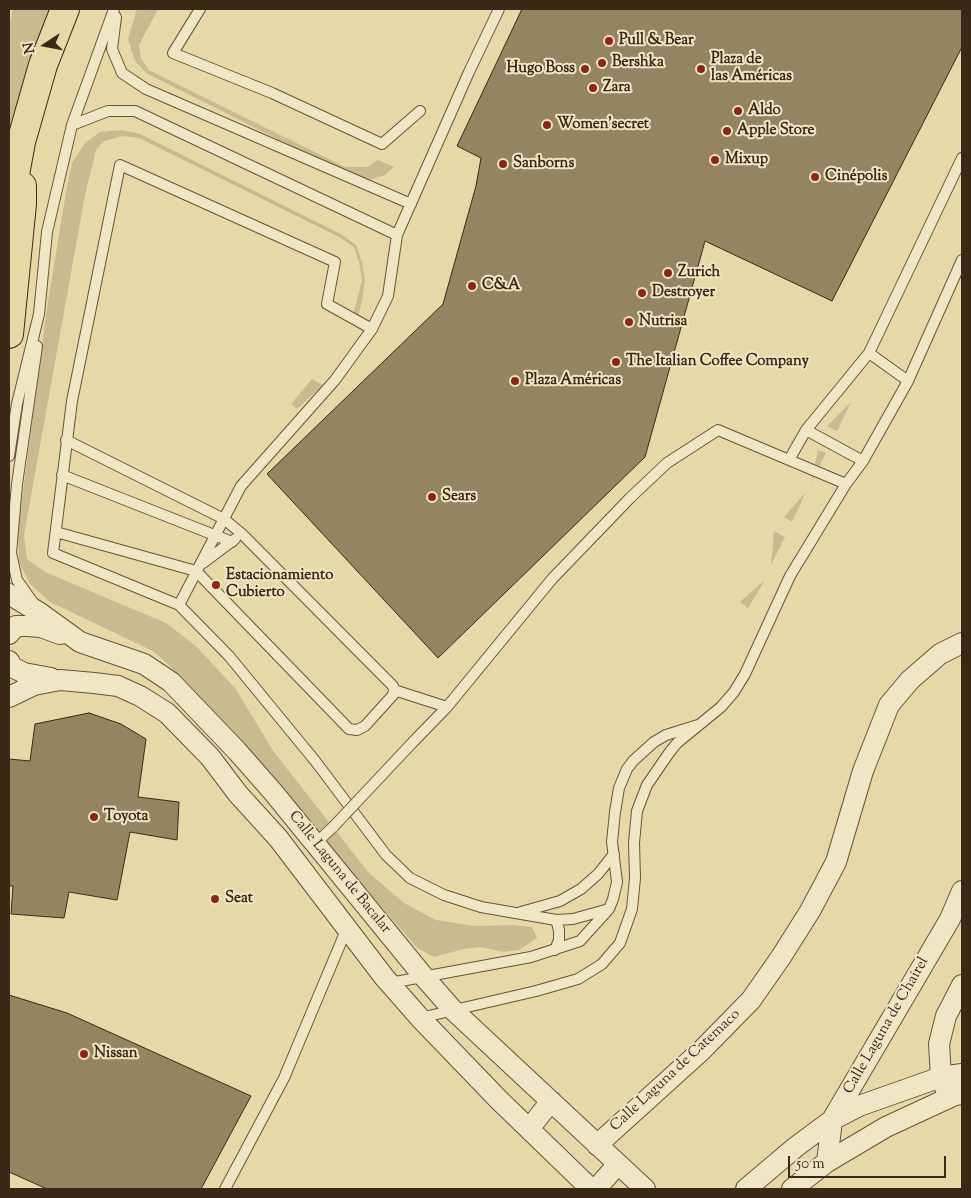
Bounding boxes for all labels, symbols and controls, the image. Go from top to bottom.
north arrow [20,20,70,70]
place label: Pull & Bear [619,32,694,50]
marker: Pull & Bear [603,35,615,47]
text: N [19,40,41,55]
place label: Plaza de las Américas [711,51,792,86]
place label: Bershka [612,54,664,72]
marker: Bershka [596,57,608,69]
place label: Hugo Boss [506,60,575,78]
marker: Hugo Boss [579,63,591,75]
marker: Plaza de las Américas [695,63,707,75]
place label: Zara [603,79,631,97]
marker: Zara [587,82,599,94]
place label: Aldo [748,102,781,120]
marker: Aldo [732,105,744,117]
place label: Women'secret [557,116,649,134]
marker: Women'secret [541,119,553,131]
place label: Apple Store [737,122,815,140]
marker: Apple Store [721,125,733,137]
place label: Mixup [725,151,768,169]
marker: Mixup [709,154,721,166]
place label: Sanborns [513,155,574,173]
marker: Sanborns [497,158,509,170]
place label: Cinépolis [825,168,887,186]
marker: Cinépolis [809,171,821,183]
place label: Zurich [678,264,720,282]
marker: Zurich [662,267,674,279]
place label: C&A [482,277,520,295]
marker: C&A [466,280,478,292]
place label: Destroyer [652,284,715,302]
marker: Destroyer [636,287,648,299]
place label: Nutrisa [639,313,687,331]
marker: Nutrisa [623,316,635,328]
place label: The Italian Coffee Company [626,353,809,371]
marker: The Italian Coffee Company [610,356,622,368]
place label: Plaza Américas [525,372,621,390]
marker: Plaza Américas [509,375,521,387]
place label: Sears [442,488,476,506]
marker: Sears [426,491,438,503]
place label: Estacionamiento Cubierto [226,567,333,602]
marker: Estacionamiento Cubierto [210,579,222,591]
place label: Toyota [104,808,148,826]
street label: Calle Laguna de Bacalar [284,808,394,938]
marker: Toyota [88,811,100,823]
place label: Seat [225,890,253,908]
marker: Seat [209,893,221,905]
street label: Calle Laguna de Chairel [840,954,934,1098]
street label: Calle Laguna de Catemaco [607,1006,745,1136]
place label: Nissan [94,1045,138,1063]
marker: Nissan [78,1048,90,1060]
scale bar [791,1146,948,1178]
text: 50 m [796,1154,825,1175]

